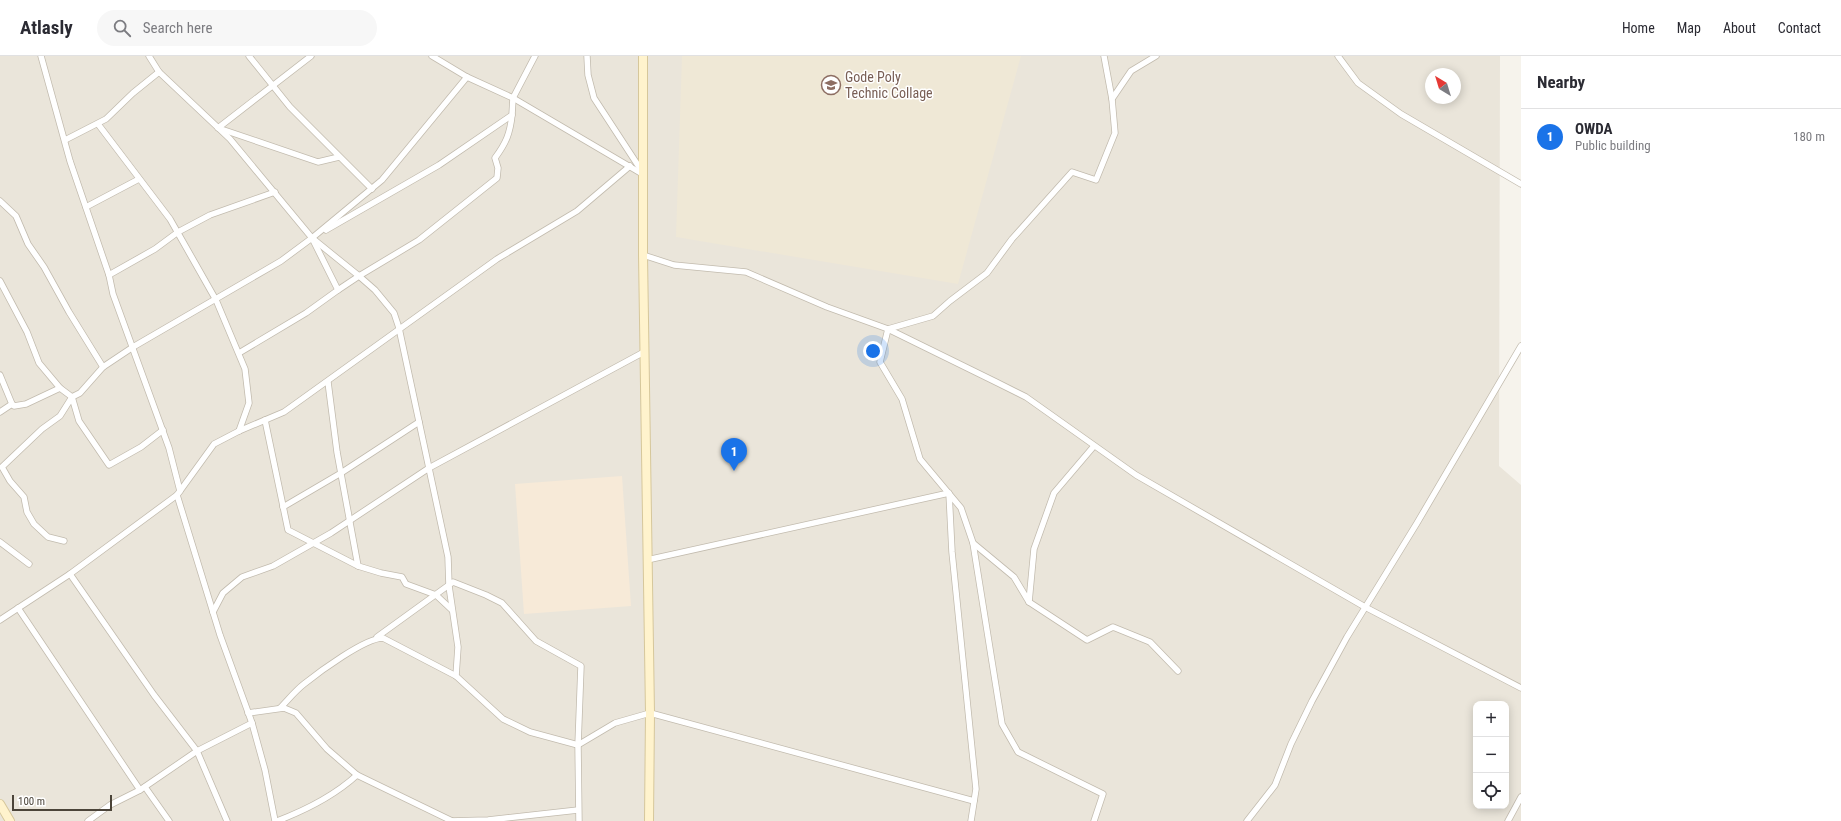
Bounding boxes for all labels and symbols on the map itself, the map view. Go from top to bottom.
north arrow [1425,68,1461,104]
place label: Gode Poly Technic Collage [845,69,933,101]
school or university icon: Gode Poly Technic Collage [820,74,842,96]
your location [863,341,883,361]
pin: 1 [721,438,747,471]
scale bar [12,793,112,812]

